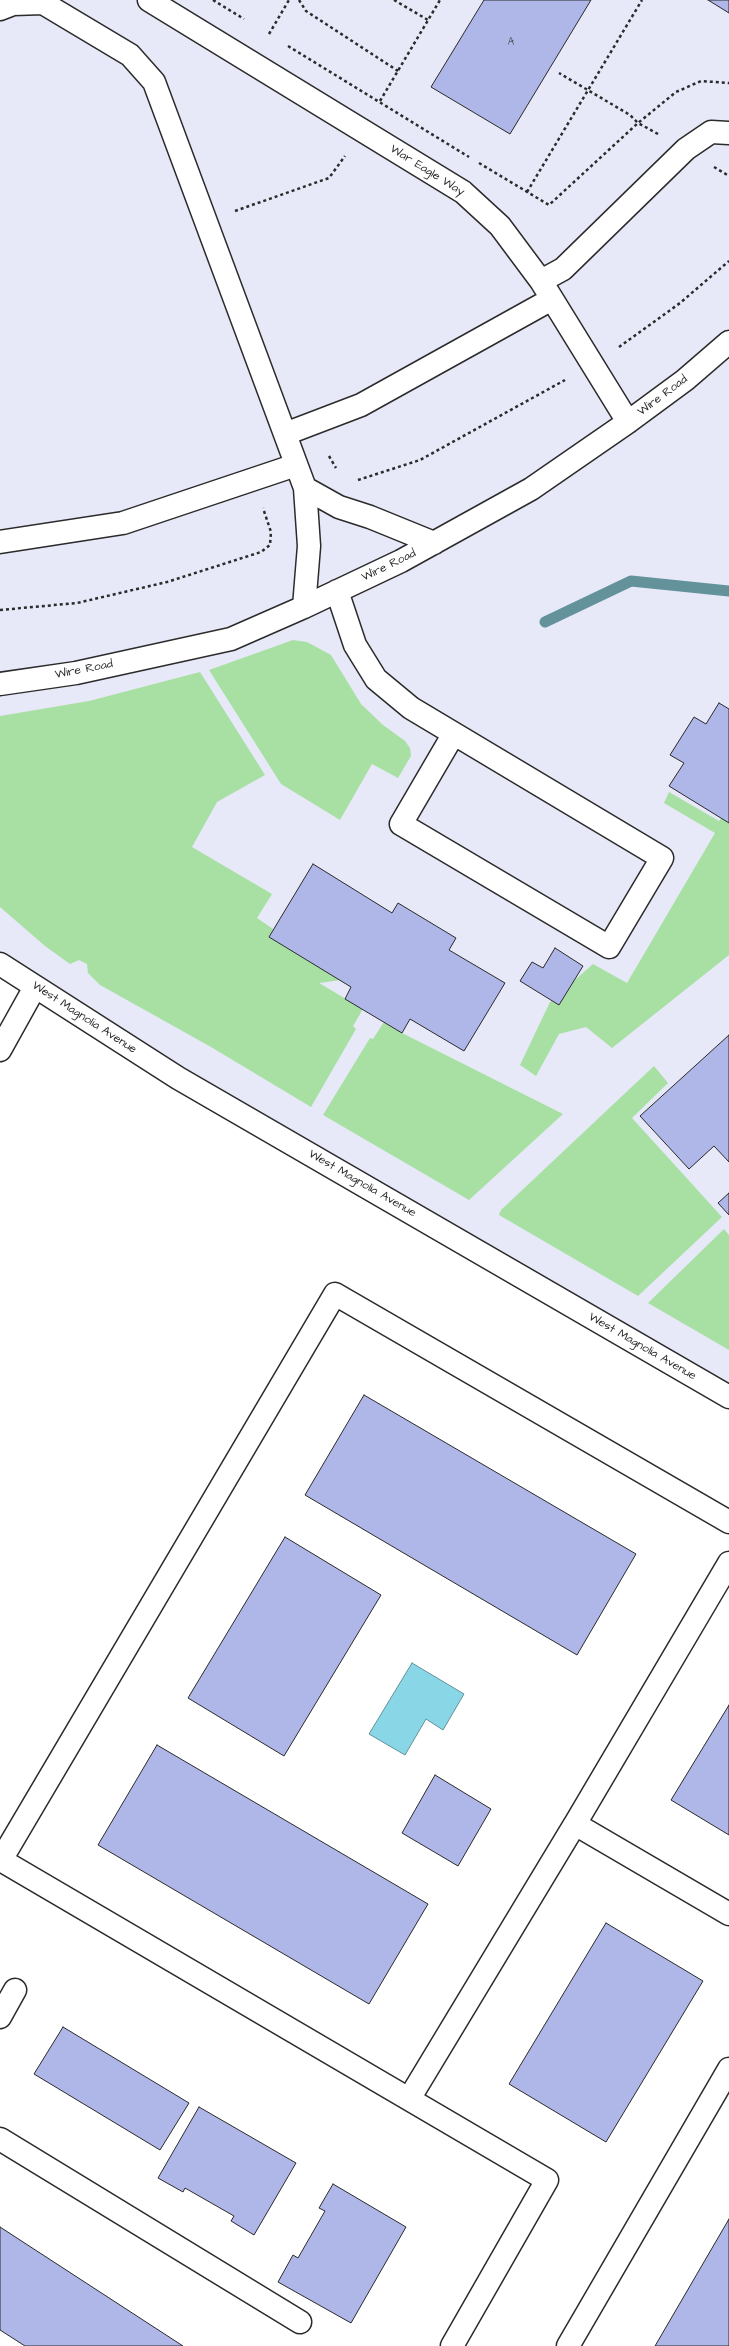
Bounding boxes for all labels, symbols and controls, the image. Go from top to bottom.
house number: A [508,37,514,49]
street label: War Eagle Way [387,142,467,200]
street label: Wire Road [635,373,691,419]
street label: Wire Road [360,547,418,585]
street label: Wire Road [54,657,114,683]
street label: West Magnolia Avenue [29,979,139,1057]
street label: West Magnolia Avenue [306,1147,418,1221]
street label: West Magnolia Avenue [586,1310,698,1384]

